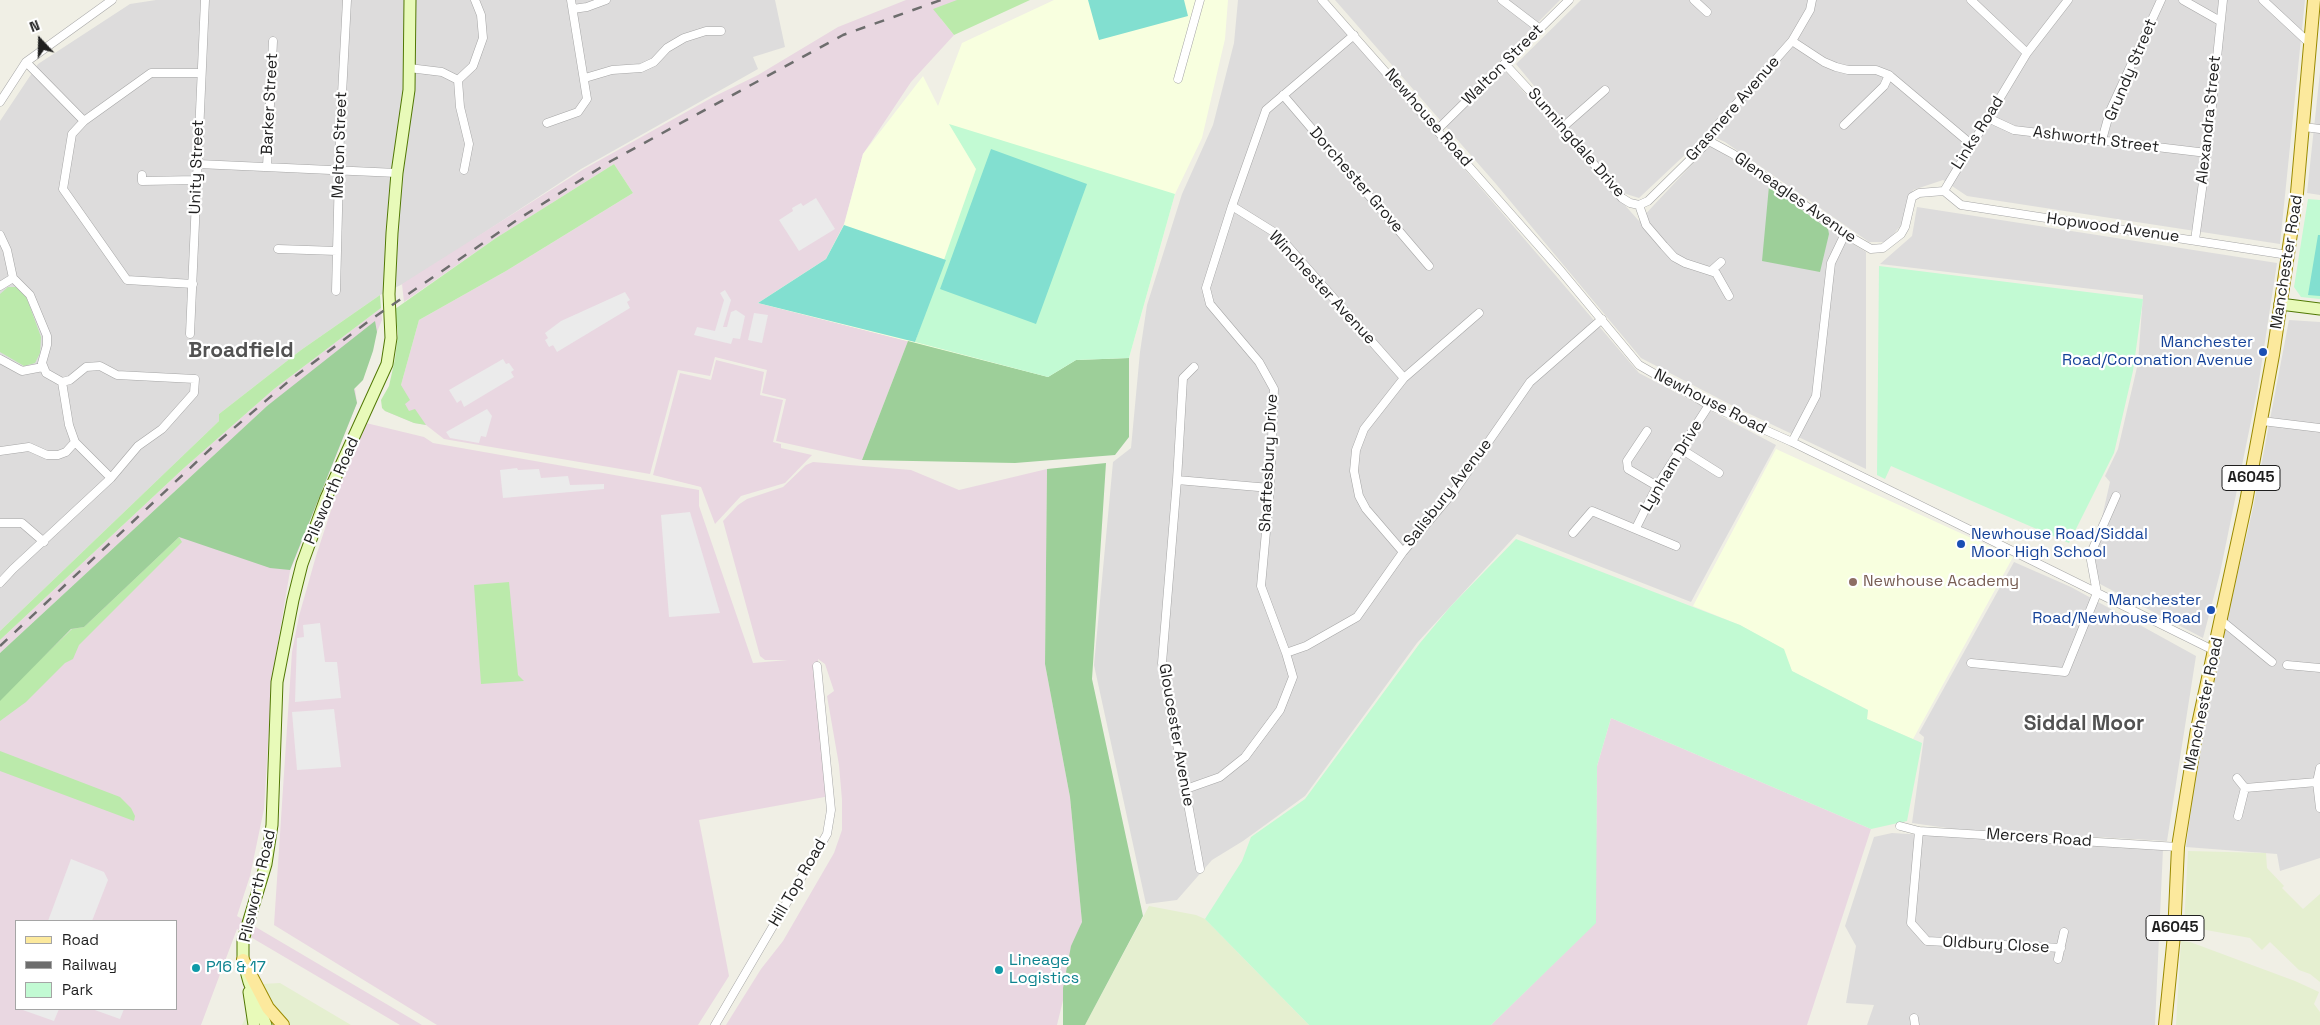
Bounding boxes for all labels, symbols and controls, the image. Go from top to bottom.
north arrow [15,15,65,65]
text: N [27,16,42,36]
street label: Grundy Street [2101,16,2161,124]
street label: Walton Street [1458,20,1548,110]
street label: Barker Street [258,52,282,156]
street label: Grasmere Avenue [1682,53,1784,165]
street label: Alexandra Street [2193,55,2225,185]
street label: Newhouse Road [1380,65,1476,171]
street label: Sunningdale Drive [1523,84,1629,202]
street label: Melton Street [329,91,351,199]
street label: Links Road [1948,93,2008,173]
street label: Unity Street [186,119,208,215]
street label: Dorchester Grove [1305,123,1407,237]
street label: Ashworth Street [2032,123,2160,157]
street label: Gleneagles Avenue [1730,149,1860,247]
street label: Manchester Road [2267,193,2307,331]
street label: Hopwood Avenue [2045,209,2181,247]
street label: Winchester Avenue [1265,227,1379,349]
place label: Manchester Road/Coronation Avenue [2062,333,2253,371]
district label: Broadfield [188,338,294,364]
marker: Manchester Road/Coronation Avenue [2257,346,2269,358]
street label: Newhouse Road [1651,365,1769,439]
street label: Shaftesbury Drive [1256,393,1282,533]
street label: Lynham Drive [1637,417,1707,515]
street label: Pilsworth Road [301,434,363,548]
street label: Salisbury Avenue [1400,435,1496,551]
road number: A6045 [2222,466,2280,490]
place label: Newhouse Road/Siddal Moor High School [1971,525,2148,563]
marker: Newhouse Road/Siddal Moor High School [1955,538,1967,550]
place label: Newhouse Academy [1863,572,2019,592]
marker: Newhouse Academy [1847,576,1859,588]
place label: Manchester Road/Newhouse Road [2032,591,2201,629]
marker: Manchester Road/Newhouse Road [2205,604,2217,616]
street label: Manchester Road [2180,636,2228,772]
street label: Gloucester Avenue [1154,662,1198,808]
district label: Siddal Moor [2024,711,2144,737]
street label: Mercers Road [1986,825,2092,851]
street label: Pilsworth Road [236,828,280,944]
street label: Hill Top Road [765,836,831,930]
road number: A6045 [2146,916,2204,940]
legend [15,920,178,1010]
text: Road [62,930,99,949]
street label: Oldbury Close [1942,933,2050,957]
place label: Lineage Logistics [1009,951,1079,989]
text: Railway [62,955,117,974]
place label: P16 & 17 [206,958,266,978]
marker: P16 & 17 [190,962,202,974]
marker: Lineage Logistics [993,964,1005,976]
text: Park [62,980,93,999]

